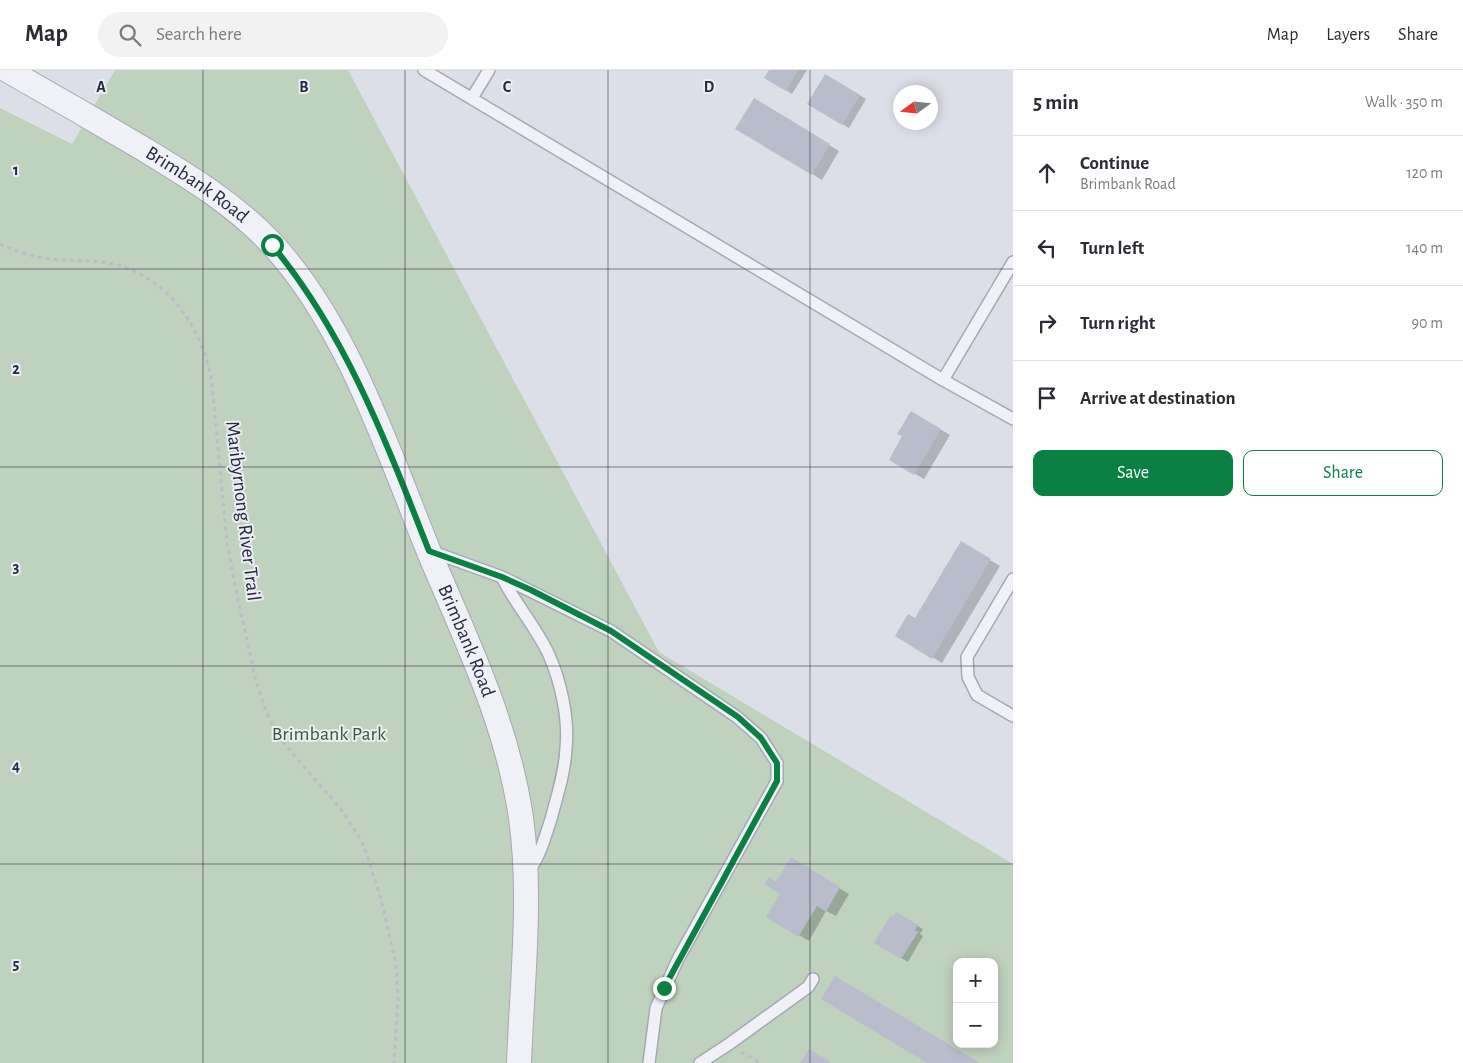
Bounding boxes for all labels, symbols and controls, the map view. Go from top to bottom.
search box [98,12,448,57]
icon: search [116,21,144,49]
text: Map [25,22,68,46]
text: Search here [156,25,242,44]
text: Map [1267,26,1298,44]
text: Layers [1326,26,1370,44]
text: Share [1398,26,1438,44]
text: A [96,79,106,95]
text: B [299,79,309,95]
text: C [503,79,512,95]
text: D [704,79,715,95]
north arrow [893,85,938,130]
text: 5 min [1033,92,1079,113]
text: Walk · 350 m [1365,94,1443,110]
street label: Brimbank Road [142,143,252,227]
text: Continue [1080,154,1149,173]
icon: ahead [1033,159,1061,187]
text: 1 [13,162,19,178]
text: 120 m [1406,165,1443,181]
text: Brimbank Road [1080,176,1176,192]
route start [261,234,284,257]
icon: left [1033,234,1061,262]
text: Turn left [1080,239,1144,258]
text: 140 m [1406,240,1443,256]
icon: right [1033,309,1061,337]
text: Turn right [1080,314,1155,333]
text: 90 m [1412,315,1443,331]
text: 2 [12,361,20,377]
icon: arrive [1033,384,1061,412]
text: Arrive at destination [1080,389,1236,408]
street label: Maribyrnong River Trail [222,420,264,602]
button: Save [1033,450,1233,496]
button: Share [1243,450,1443,496]
text: 3 [13,559,20,575]
street label: Brimbank Road [434,582,498,700]
park label: Brimbank Park [272,724,386,744]
text: 4 [12,758,20,774]
text: 5 [13,956,20,972]
map controls [953,958,998,1048]
button: + [953,958,998,1003]
route end [653,977,676,1000]
button: − [953,1003,998,1048]

